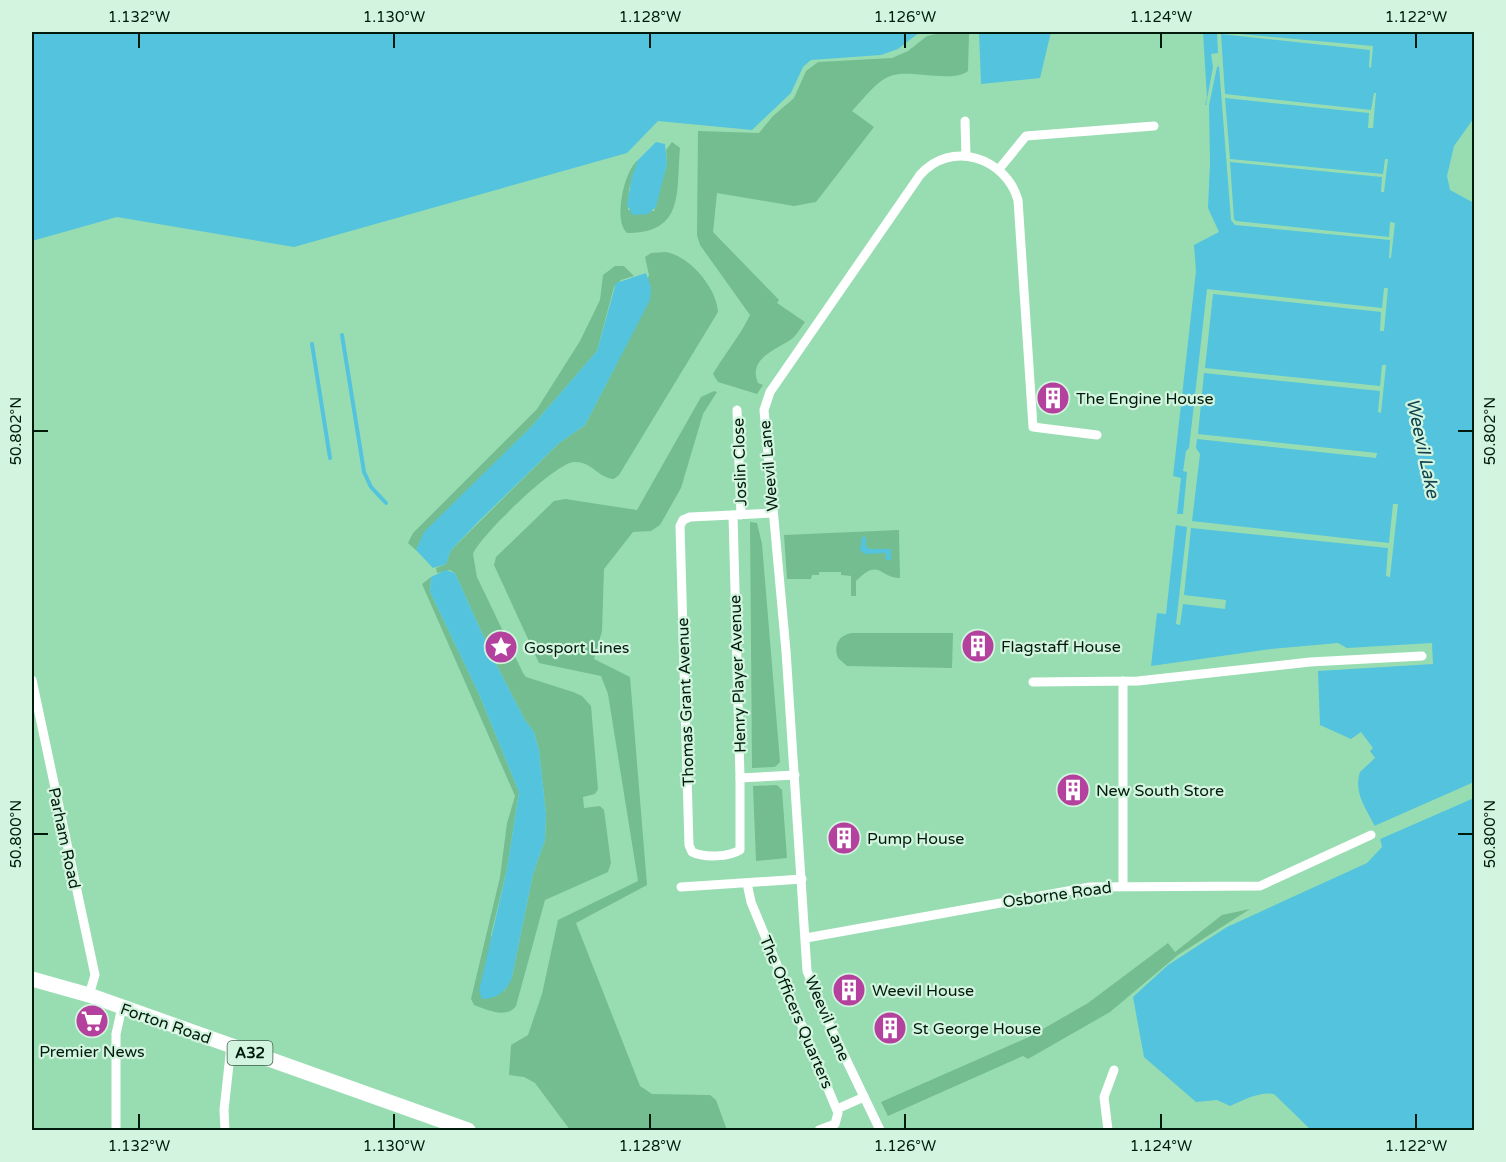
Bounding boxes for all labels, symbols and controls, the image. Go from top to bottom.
text: 1.132°W [108,8,170,26]
text: 1.130°W [363,8,425,26]
text: 1.128°W [619,8,681,26]
text: 1.126°W [874,8,936,26]
text: 1.124°W [1130,8,1192,26]
text: 1.122°W [1385,8,1447,26]
building icon: The Engine House [1035,380,1071,416]
place label: The Engine House [1076,389,1214,409]
water label: Weevil Lake [1402,396,1444,501]
text: 50.802°N [7,397,25,465]
text: 50.802°N [1481,397,1499,465]
street label: Joslin Close [728,417,752,506]
street label: Weevil Lane [755,420,783,512]
street label: Henry Player Avenue [725,595,751,753]
street label: Thomas Grant Avenue [673,617,699,787]
building icon: Flagstaff House [960,628,996,664]
place icon: Gosport Lines [483,629,519,665]
place label: Flagstaff House [1001,637,1121,657]
place label: Gosport Lines [524,638,629,658]
building icon: New South Store [1055,772,1091,808]
place label: New South Store [1096,781,1224,801]
street label: Parham Road [44,786,85,891]
text: 50.800°N [7,800,25,868]
text: 50.800°N [1481,800,1499,868]
building icon: Pump House [826,820,862,856]
place label: Pump House [867,829,964,849]
street label: Osborne Road [1001,877,1113,913]
street label: The Officers Quarters [755,933,837,1092]
building icon: Weevil House [831,972,867,1008]
street label: Weevil Lane [800,973,854,1064]
place label: Weevil House [872,981,974,1001]
street label: Forton Road [118,999,214,1049]
supermarket icon: Premier News [74,1003,110,1039]
building icon: St George House [872,1010,908,1046]
place label: St George House [913,1019,1041,1039]
road number: A32 [228,1041,272,1065]
place label: Premier News [39,1042,145,1062]
text: 1.132°W [108,1137,170,1155]
text: 1.130°W [363,1137,425,1155]
text: 1.128°W [619,1137,681,1155]
text: 1.126°W [874,1137,936,1155]
text: 1.124°W [1130,1137,1192,1155]
text: 1.122°W [1385,1137,1447,1155]

